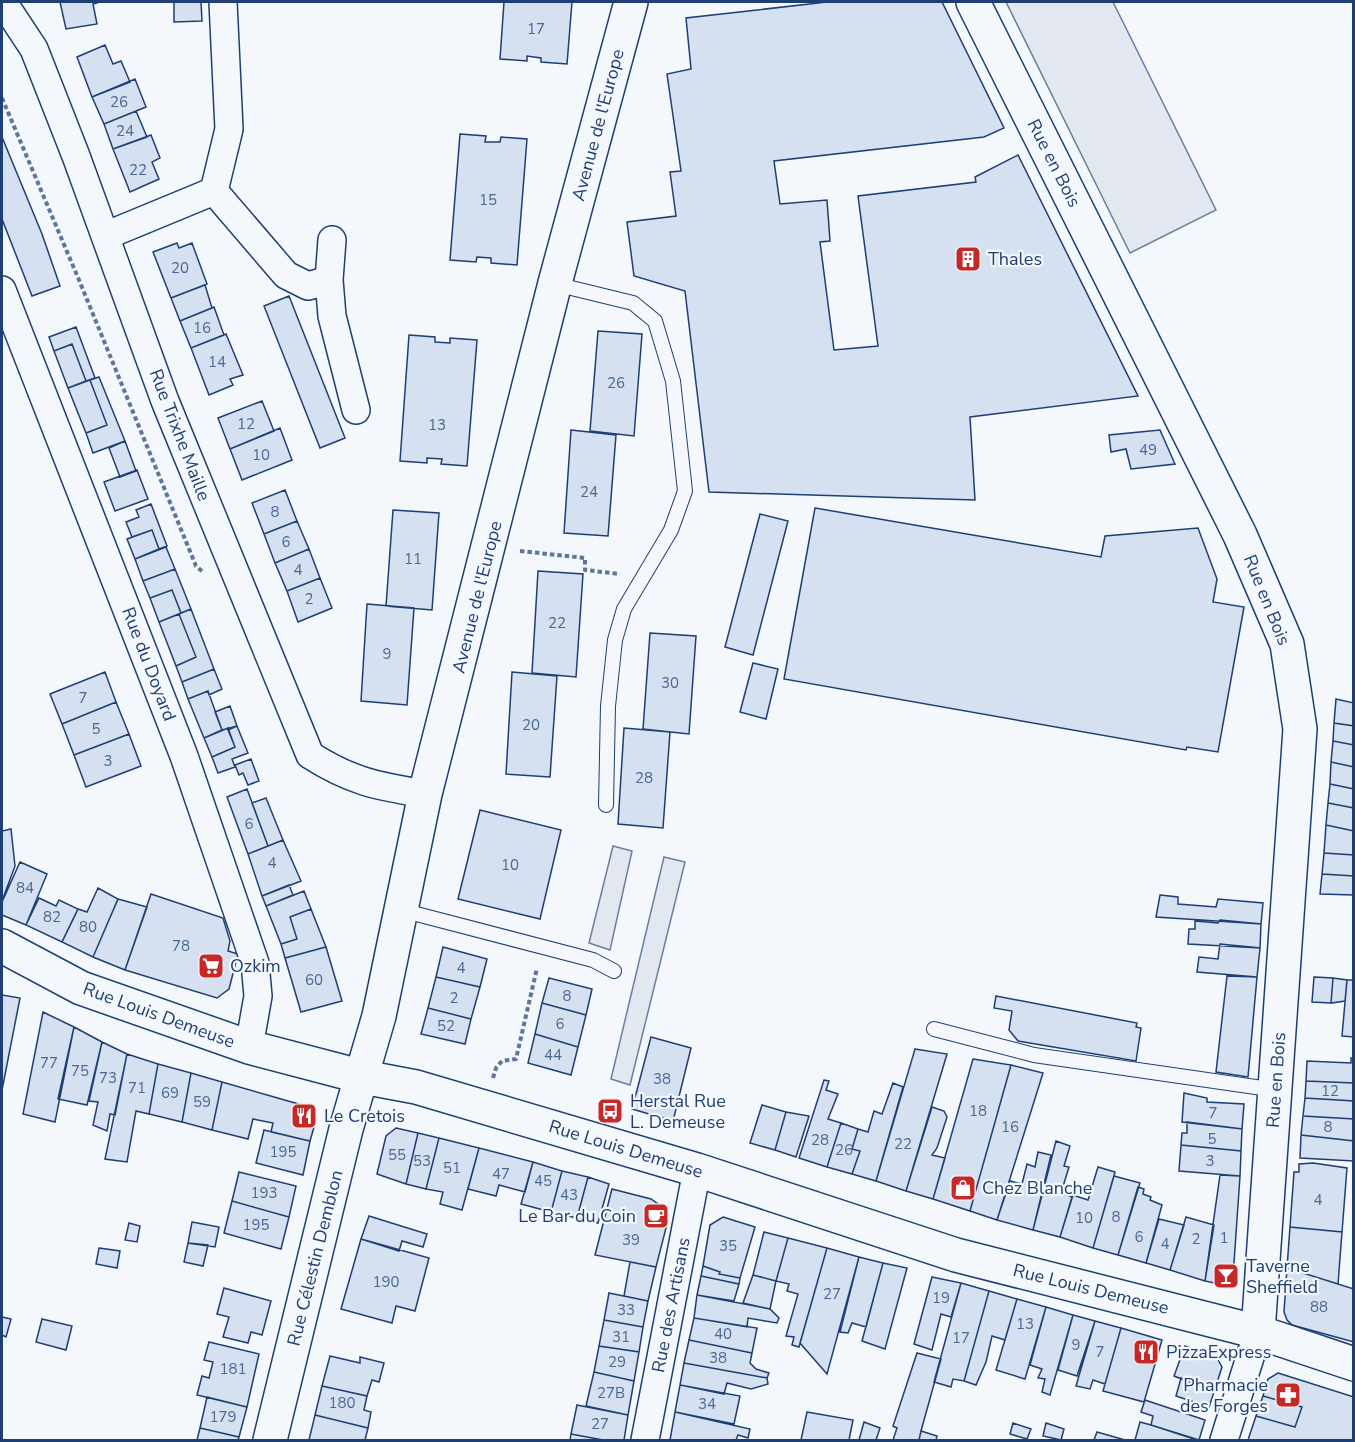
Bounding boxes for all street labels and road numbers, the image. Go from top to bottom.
street label: Avenue de l'Europe [566,46,630,204]
street label: Rue en Bois [1022,115,1086,211]
street label: Rue Trixhe Maille [144,366,216,504]
street label: Avenue de l'Europe [446,518,508,676]
street label: Rue en Bois [1238,551,1296,649]
street label: Rue du Doyard [116,604,182,724]
street label: Rue Louis Demeuse [80,976,238,1054]
street label: Rue en Bois [1261,1031,1291,1129]
street label: Rue Louis Demeuse [546,1114,706,1184]
street label: Rue Célestin Demblon [282,1168,348,1348]
street label: Rue des Artisans [646,1235,696,1375]
street label: Rue Louis Demeuse [1011,1258,1171,1320]

